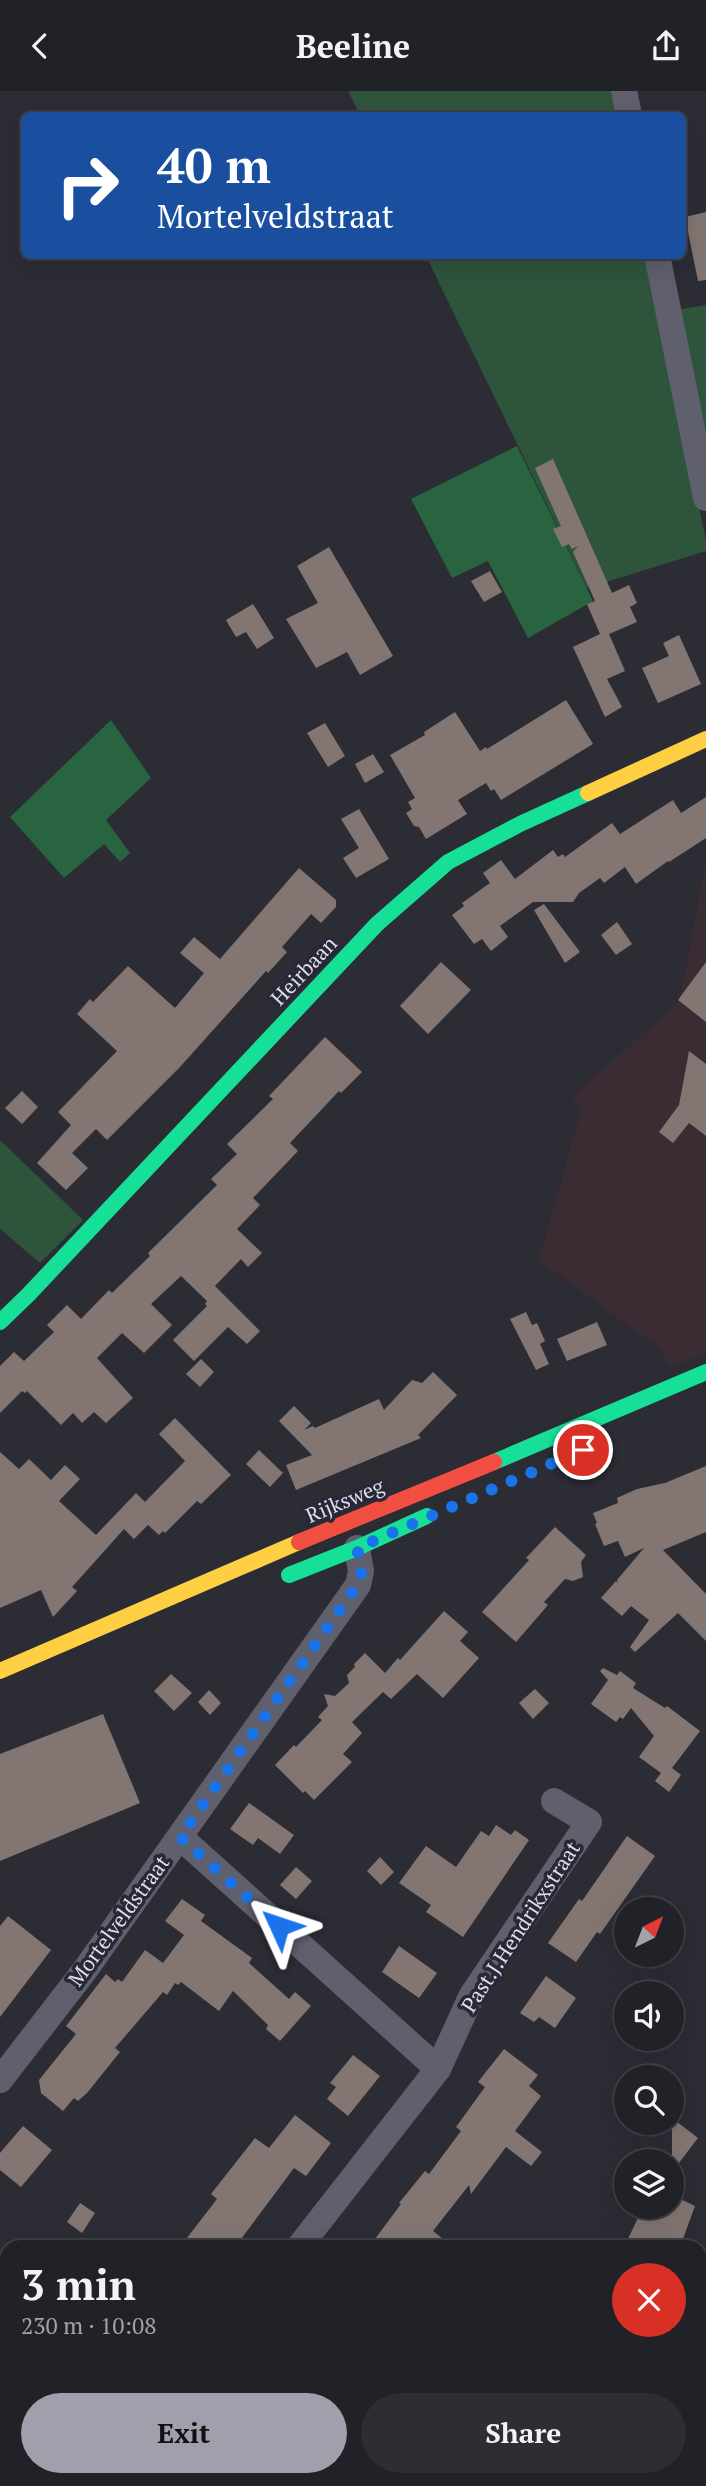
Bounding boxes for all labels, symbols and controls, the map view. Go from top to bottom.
text: Beeline [296,25,410,67]
icon: back [21,27,59,65]
icon: share [647,27,685,65]
text: 40 m [157,132,271,197]
icon: right [42,140,133,231]
text: Mortelveldstraat [157,195,394,237]
street label: Heirbaan [264,929,343,1011]
pin [553,1420,613,1480]
icon: arrive [564,1431,602,1469]
street label: Rijksweg [301,1471,389,1529]
street label: Past.J.Hendrikxstraat [454,1835,586,2017]
street label: Mortelveldstraat [61,1849,175,1991]
position arrow [242,1889,316,1963]
north arrow [614,1897,684,1967]
map controls [614,1897,684,2219]
button: sound [614,1981,684,2051]
button: search [614,2065,684,2135]
button: layers [614,2149,684,2219]
text: 3 min [21,2256,136,2312]
button: close [612,2263,686,2337]
text: 230 m · 10:08 [21,2310,156,2341]
button: Exit [21,2393,347,2473]
button: Share [361,2393,686,2473]

